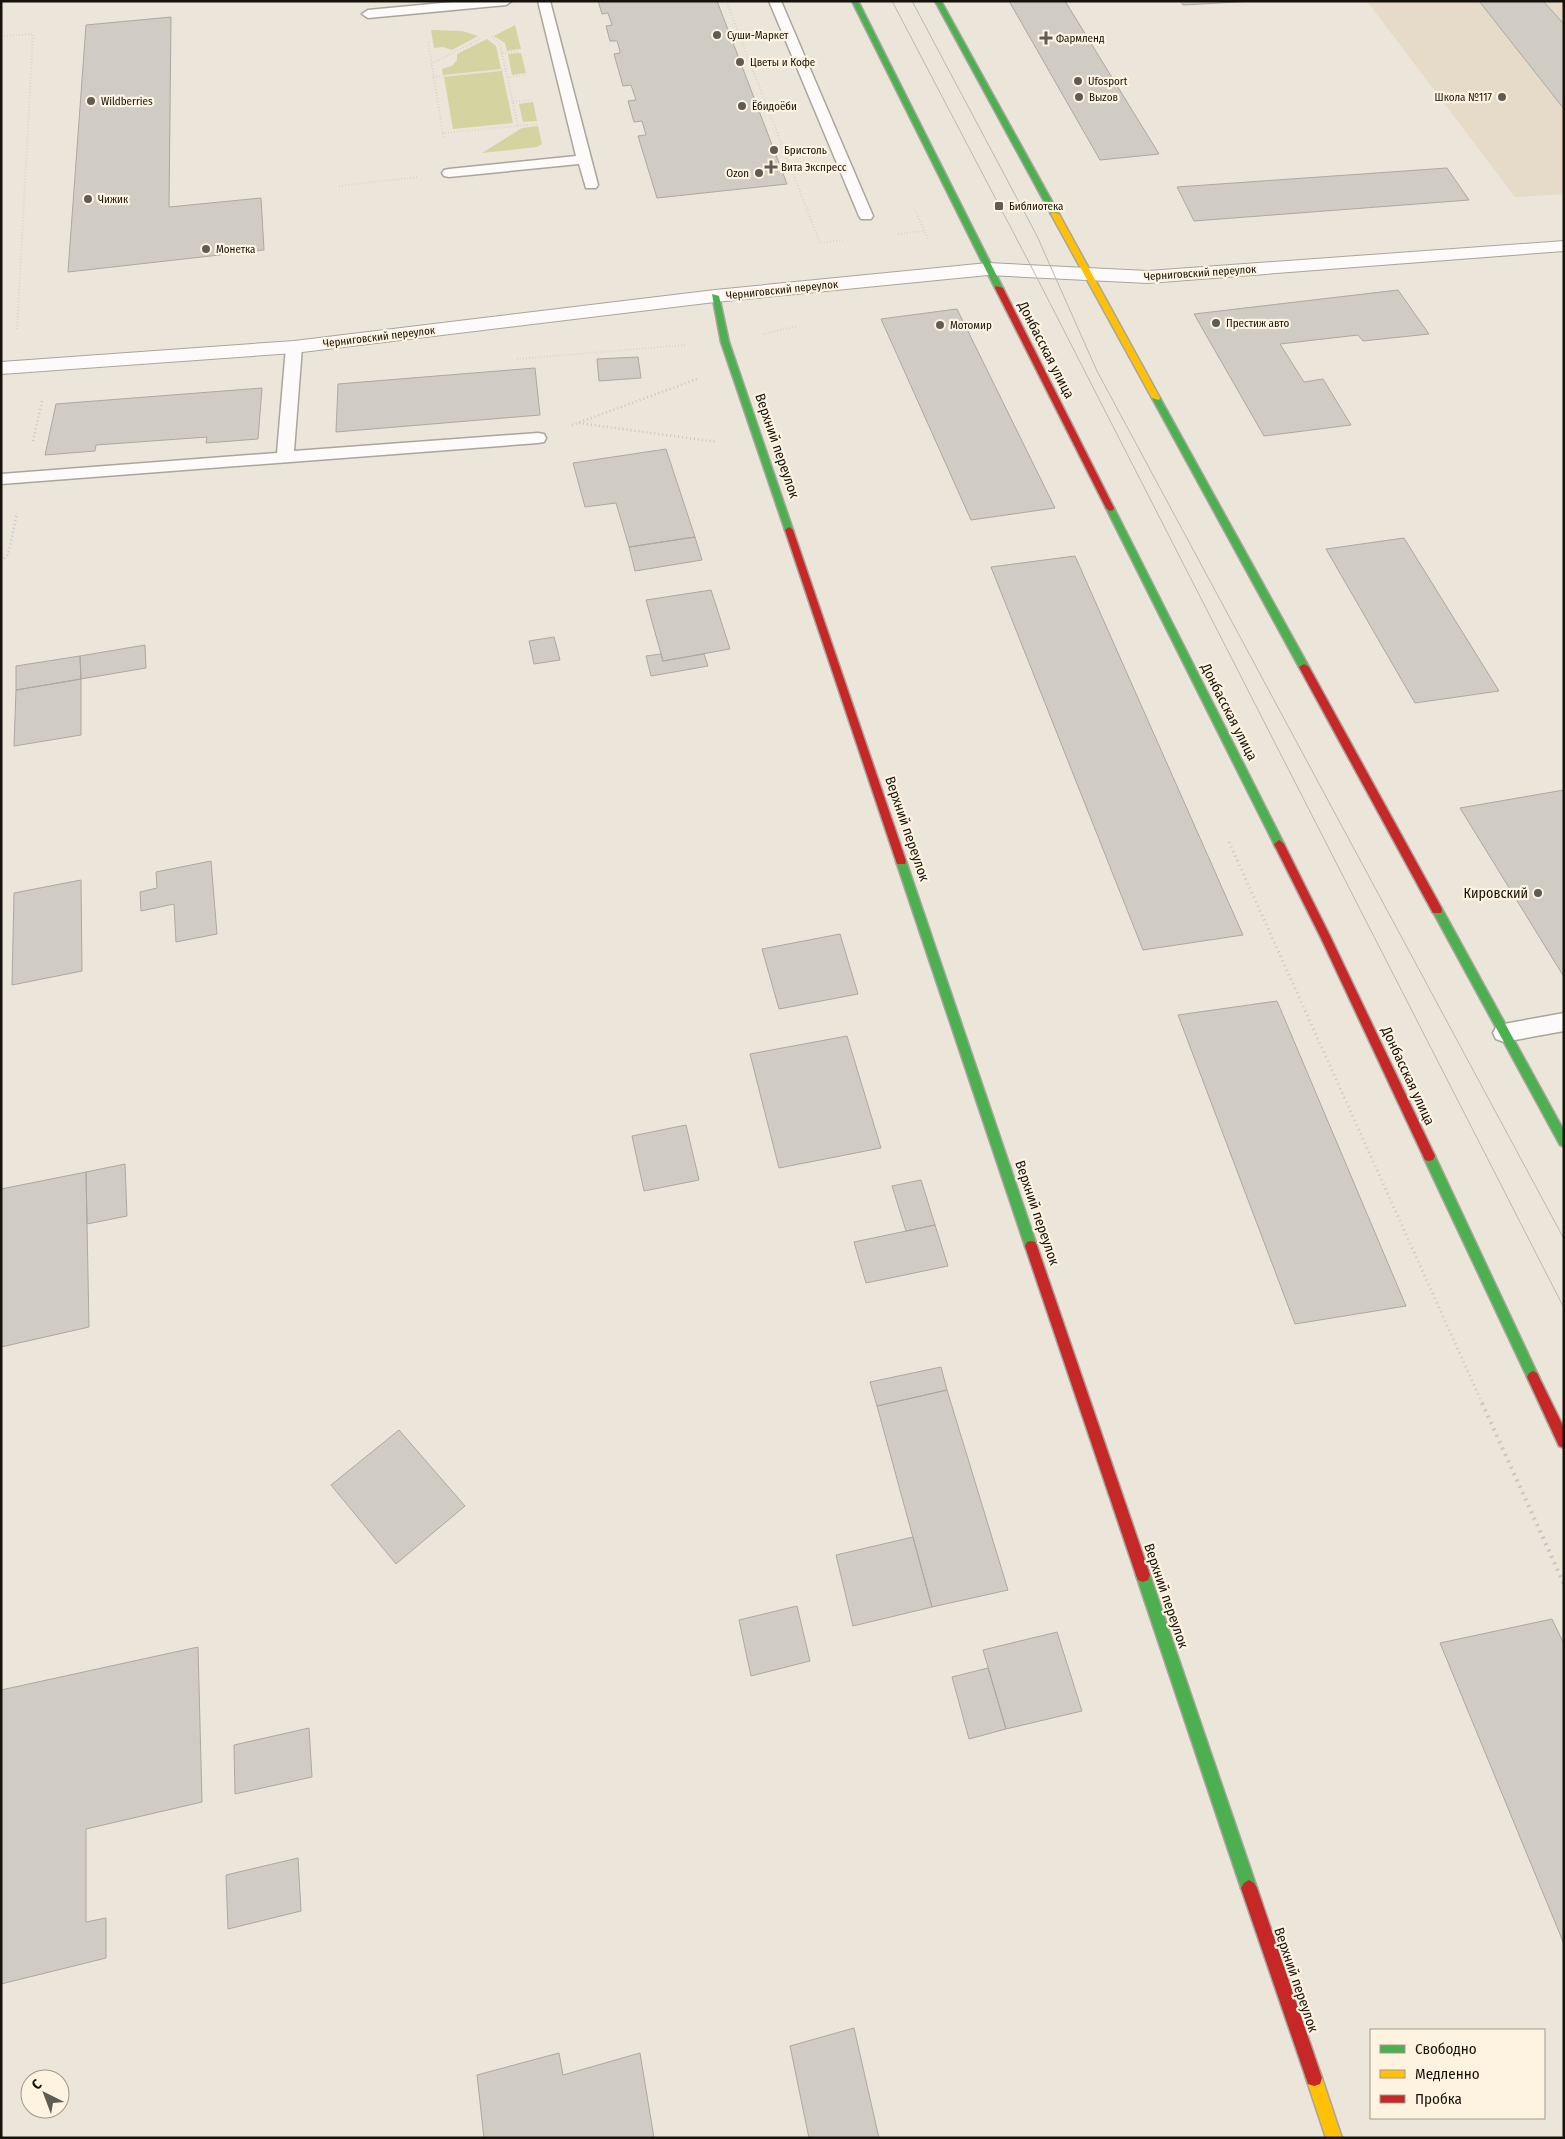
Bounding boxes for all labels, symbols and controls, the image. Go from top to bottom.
marker: Суши-Маркет [711,29,723,41]
place label: Суши-Маркет [727,29,789,42]
marker: Фармленд [1040,32,1052,44]
place label: Фармленд [1056,32,1105,45]
marker: Цветы и Кофе [734,56,746,68]
place label: Цветы и Кофе [750,56,815,69]
marker: Ufosport [1072,75,1084,87]
place label: Ufosport [1088,75,1128,88]
marker: Выzов [1073,91,1085,103]
place label: Выzов [1089,91,1118,104]
place label: Школа №117 [1435,91,1493,104]
marker: Школа №117 [1496,91,1508,103]
marker: Wildberries [85,95,97,107]
place label: Wildberries [101,95,153,108]
marker: Ёбидоёби [736,100,748,112]
place label: Ёбидоёби [752,100,797,113]
marker: Бристоль [768,144,780,156]
place label: Бристоль [784,144,827,157]
marker: Вита Экспресс [765,161,777,173]
place label: Вита Экспресс [781,161,847,174]
place label: Ozon [726,167,749,180]
marker: Ozon [753,167,765,179]
marker: Чижик [82,193,94,205]
place label: Чижик [98,193,129,206]
marker: Библиотека [993,200,1005,212]
place label: Библиотека [1009,200,1063,213]
marker: Монетка [200,243,212,255]
place label: Монетка [216,243,256,256]
street label: Черниговский переулок [1143,263,1257,283]
street label: Черниговский переулок [725,278,839,302]
street label: Донбасская улица [1014,298,1078,402]
marker: Престиж авто [1210,317,1222,329]
place label: Престиж авто [1226,317,1290,330]
marker: Мотомир [934,319,946,331]
place label: Мотомир [950,319,992,332]
street label: Черниговский переулок [322,324,436,350]
street label: Верхний переулок [751,391,803,501]
street label: Донбасская улица [1197,660,1261,764]
street label: Верхний переулок [881,774,933,884]
place label: Кировский [1464,885,1528,902]
marker: Кировский [1532,887,1544,899]
street label: Донбасская улица [1377,1023,1438,1128]
street label: Верхний переулок [1011,1158,1063,1268]
street label: Верхний переулок [1140,1541,1192,1651]
street label: Верхний переулок [1270,1925,1322,2035]
legend [1370,2029,1545,2119]
text: Свободно [1415,2040,1477,2058]
text: Медленно [1415,2065,1480,2083]
north arrow [20,2069,70,2119]
text: С [28,2075,46,2093]
text: Пробка [1415,2090,1462,2108]

